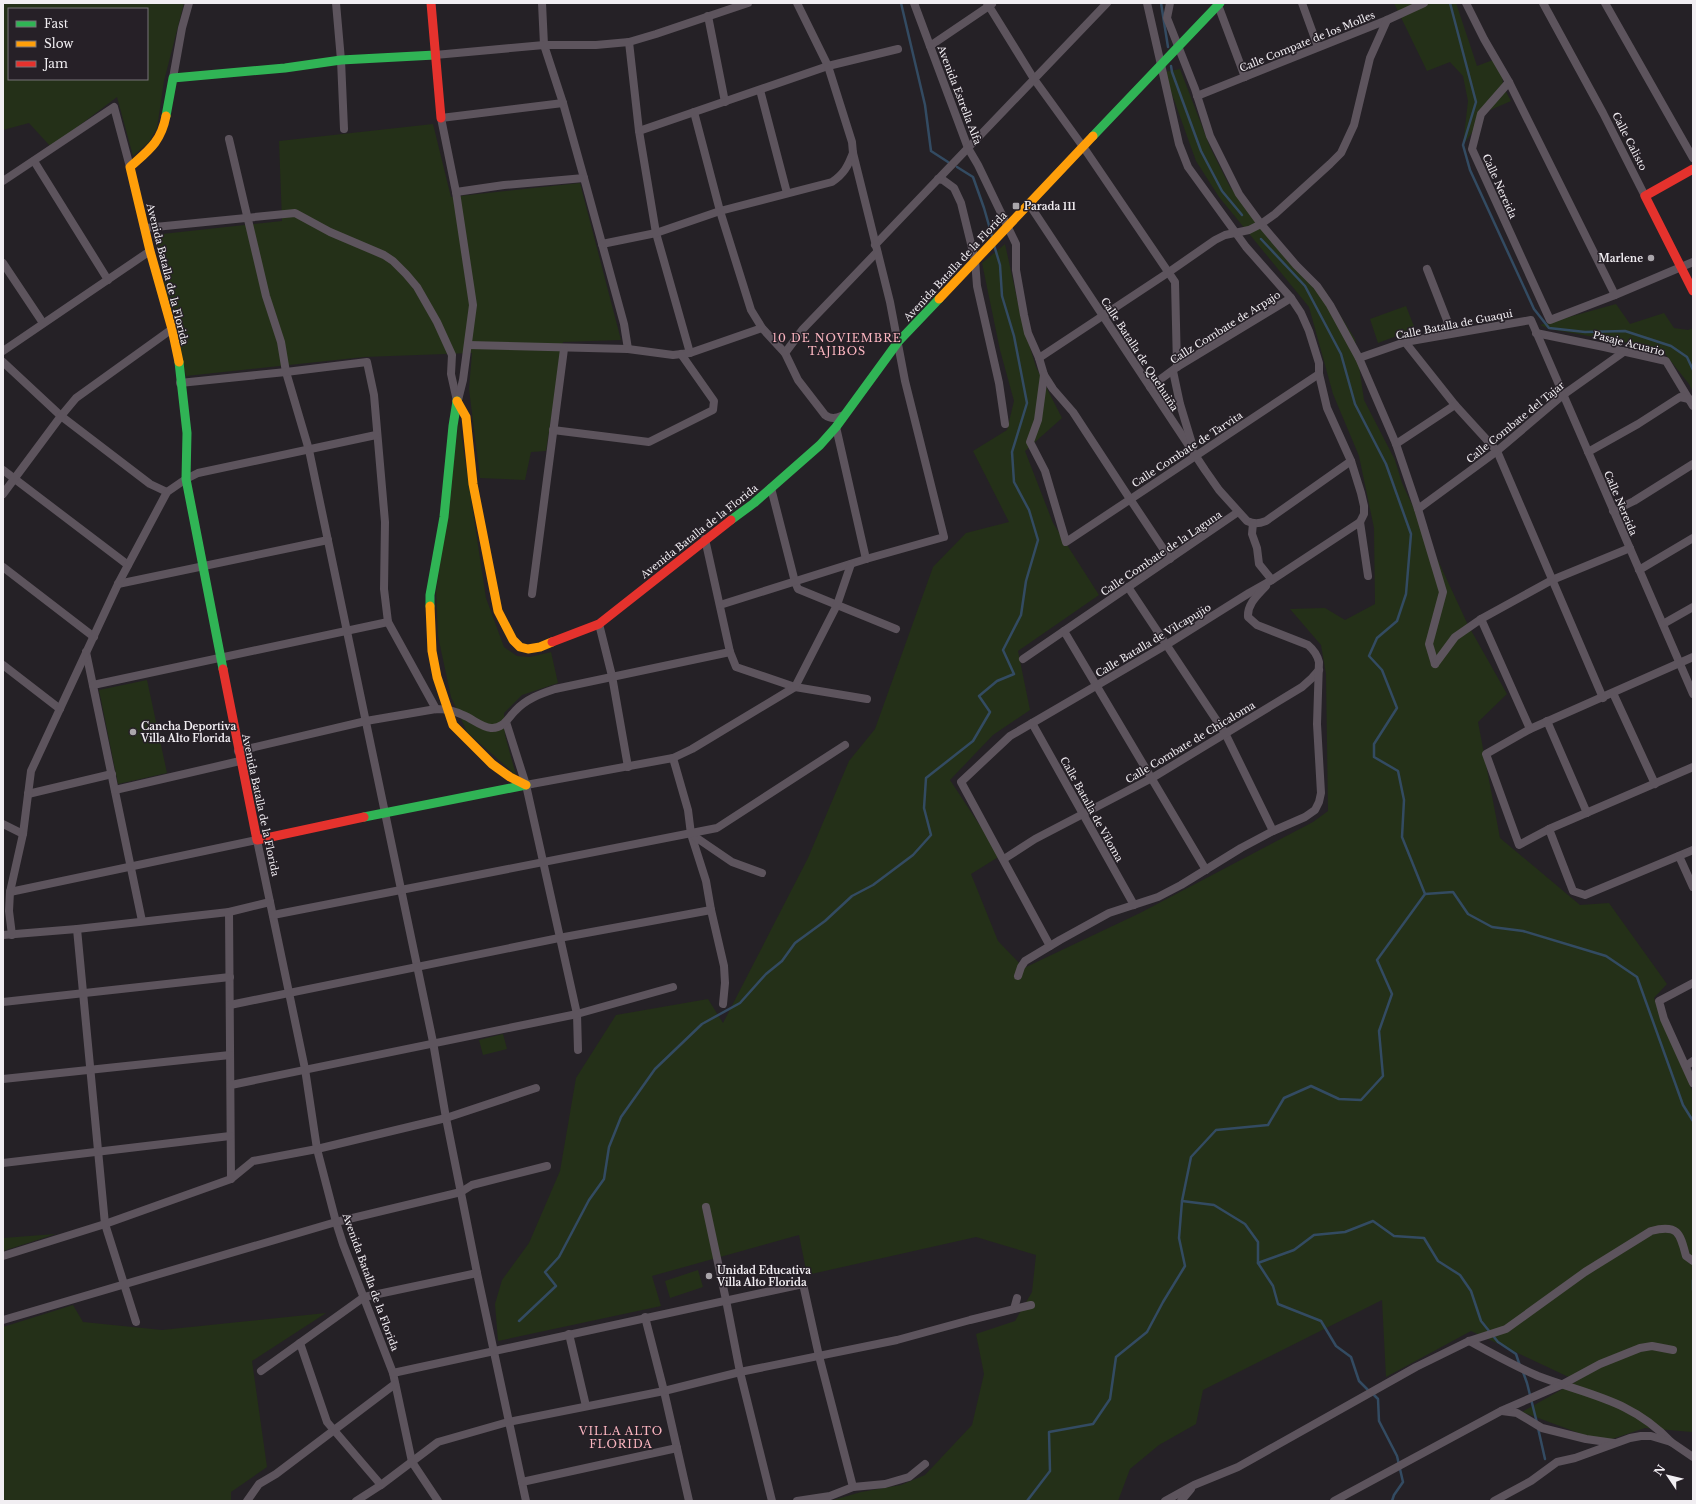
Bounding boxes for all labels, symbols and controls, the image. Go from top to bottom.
legend [8,8,148,80]
street label: Calle Compate de los Molles [1237,8,1377,75]
text: Fast [44,16,69,31]
text: Slow [44,36,74,51]
street label: Avenida Estrella Alfa [934,43,985,147]
text: Jam [42,56,68,71]
street label: Calle Calisto [1609,110,1650,173]
street label: Calle Nereida [1480,152,1520,221]
place label: Parada 111 [1024,200,1077,213]
street label: Avenida Batalla de la Florida [143,201,192,347]
marker: Parada 111 [1011,201,1021,211]
street label: Avenida Batalla de la Florida [900,208,1010,325]
place label: Marlene [1598,252,1643,265]
marker: Marlene [1646,253,1656,263]
street label: Callz Combate de Arpajo [1168,288,1283,367]
street label: Calle Batalla de Quehuiña [1098,295,1181,414]
street label: Calle Batalla de Guaqui [1394,307,1514,342]
street label: Pasaje Acuario [1592,328,1667,359]
district label: 10 DE NOVIEMBRE TAJIBOS [772,331,902,358]
street label: Calle Combate del Tajar [1464,379,1567,466]
street label: Calle Combate de Tarvita [1129,408,1246,490]
street label: Calle Nereida [1601,469,1640,538]
street label: Avenida Batalla de la Florida [637,481,761,582]
street label: Calle Combate de la Laguna [1098,508,1225,599]
street label: Calle Batalla de Vilcapujio [1093,600,1214,680]
street label: Calle Combate de Chicaloma [1123,698,1258,786]
place label: Cancha Deportiva Villa Alto Florida [140,720,236,745]
marker: Cancha Deportiva Villa Alto Florida [128,727,138,737]
street label: Avenida Batalla de la Florida [239,732,282,878]
street label: Calle Batalla de Viloma [1057,754,1126,864]
street label: Avenida Batalla de la Florida [339,1211,402,1353]
place label: Unidad Educativa Villa Alto Florida [716,1264,811,1289]
marker: Unidad Educativa Villa Alto Florida [704,1271,714,1281]
district label: VILLA ALTO FLORIDA [578,1424,663,1451]
north arrow [1648,1456,1688,1496]
text: N [1651,1461,1669,1479]

